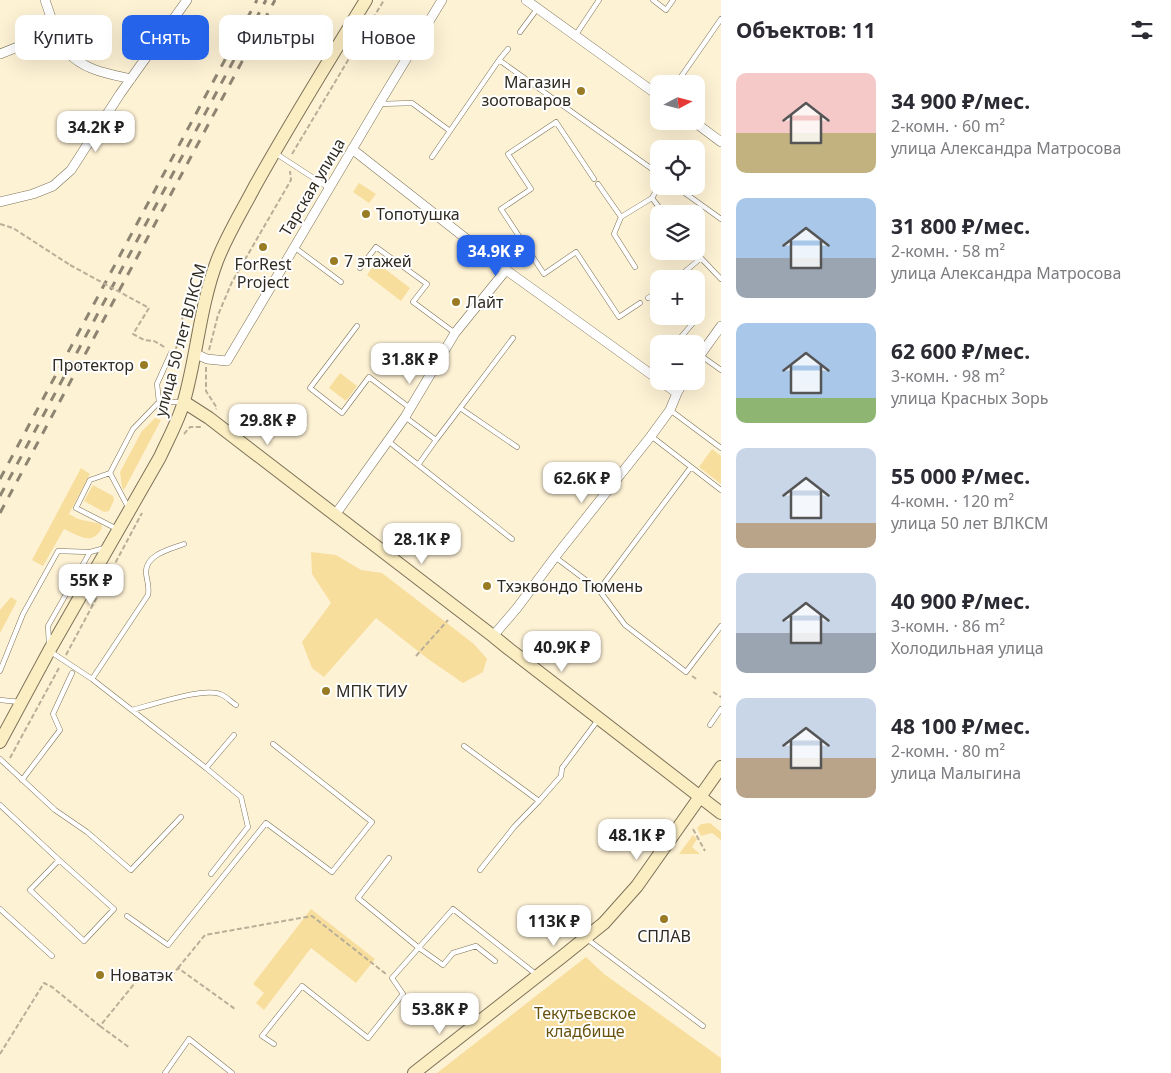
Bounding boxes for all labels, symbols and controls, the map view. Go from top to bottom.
chip: Купить [15,15,112,60]
chip: Снять [122,15,209,60]
chip: Фильтры [219,15,333,60]
chip: Новое [343,15,434,60]
text: Объектов: 11 [736,16,876,44]
icon: filters [1128,16,1156,44]
place label: Магазин зоотоваров [481,71,571,111]
north arrow [650,75,705,130]
map controls [650,75,705,390]
marker: Магазин зоотоваров [575,85,587,97]
text: 34 900 ₽/мес. [891,87,1030,115]
icon: home [776,93,836,153]
pin: 34.2K ₽ [50,110,142,153]
text: 2-комн. · 60 m² [891,115,1005,137]
text: 34.2K ₽ [68,116,124,138]
street label: Тарская улица [274,134,350,240]
text: улица Александра Матросова [891,137,1121,159]
button: locate [650,140,705,195]
place label: Топотушка [376,203,460,225]
button: layers [650,205,705,260]
marker: Топотушка [360,208,372,220]
text: 31 800 ₽/мес. [891,212,1030,240]
icon: home [776,218,836,278]
pin: 34.9K ₽ [450,234,542,277]
text: 34.9K ₽ [468,240,524,262]
text: 2-комн. · 58 m² [891,240,1005,262]
marker: ForRest Project [257,241,269,253]
place label: 7 этажей [344,250,412,272]
place label: ForRest Project [234,253,292,293]
marker: 7 этажей [328,255,340,267]
street label: улица 50 лет ВЛКСМ [149,261,211,419]
text: улица Александра Матросова [891,262,1121,284]
button: + [650,270,705,325]
place label: Лайт [466,291,504,313]
marker: Лайт [450,296,462,308]
button: − [650,335,705,390]
text: 62 600 ₽/мес. [891,337,1030,365]
pin: 31.8K ₽ [364,342,456,385]
icon: home [776,343,836,403]
text: 31.8K ₽ [382,348,438,370]
place label: Протектор [52,354,134,376]
marker: Протектор [138,359,150,371]
text: 3-комн. · 98 m² [891,365,1005,387]
text: улица Красных Зорь [891,387,1049,409]
pin: 29.8K ₽ [222,404,314,446]
text: 29.8K ₽ [240,409,296,431]
pin: 62.6K ₽ [536,462,628,504]
text: 55 000 ₽/мес. [891,462,1030,490]
text: 62.6K ₽ [554,467,610,489]
icon: home [776,468,836,528]
text: 4-комн. · 120 m² [891,490,1014,512]
text: улица 50 лет ВЛКСМ [891,512,1049,534]
pin: 28.1K ₽ [376,522,468,565]
text: 28.1K ₽ [394,528,450,550]
pin: 55K ₽ [56,564,126,606]
text: 55K ₽ [70,569,112,591]
place label: Тхэквондо Тюмень [497,575,643,597]
marker: Тхэквондо Тюмень [481,580,493,592]
text: 40 900 ₽/мес. [891,587,1030,615]
icon: home [776,593,836,653]
text: 3-комн. · 86 m² [891,615,1005,637]
pin: 40.9K ₽ [516,630,608,673]
text: 40.9K ₽ [534,636,590,658]
text: Холодильная улица [891,637,1044,659]
place label: МПК ТИУ [336,680,407,702]
marker: МПК ТИУ [320,685,332,697]
text: 48 100 ₽/мес. [891,712,1030,740]
icon: home [776,718,836,778]
text: 2-комн. · 80 m² [891,740,1005,762]
text: улица Малыгина [891,762,1021,784]
pin: 48.1K ₽ [591,818,683,861]
text: 48.1K ₽ [609,824,665,846]
pin: 113K ₽ [513,904,595,947]
text: 113K ₽ [528,910,580,932]
marker: СПЛАВ [658,913,670,925]
place label: СПЛАВ [637,925,691,947]
place label: Новатэк [110,964,173,986]
marker: Новатэк [94,969,106,981]
pin: 53.8K ₽ [394,992,486,1035]
text: 53.8K ₽ [412,998,468,1020]
park label: Текутьевское кладбище [534,1002,636,1042]

